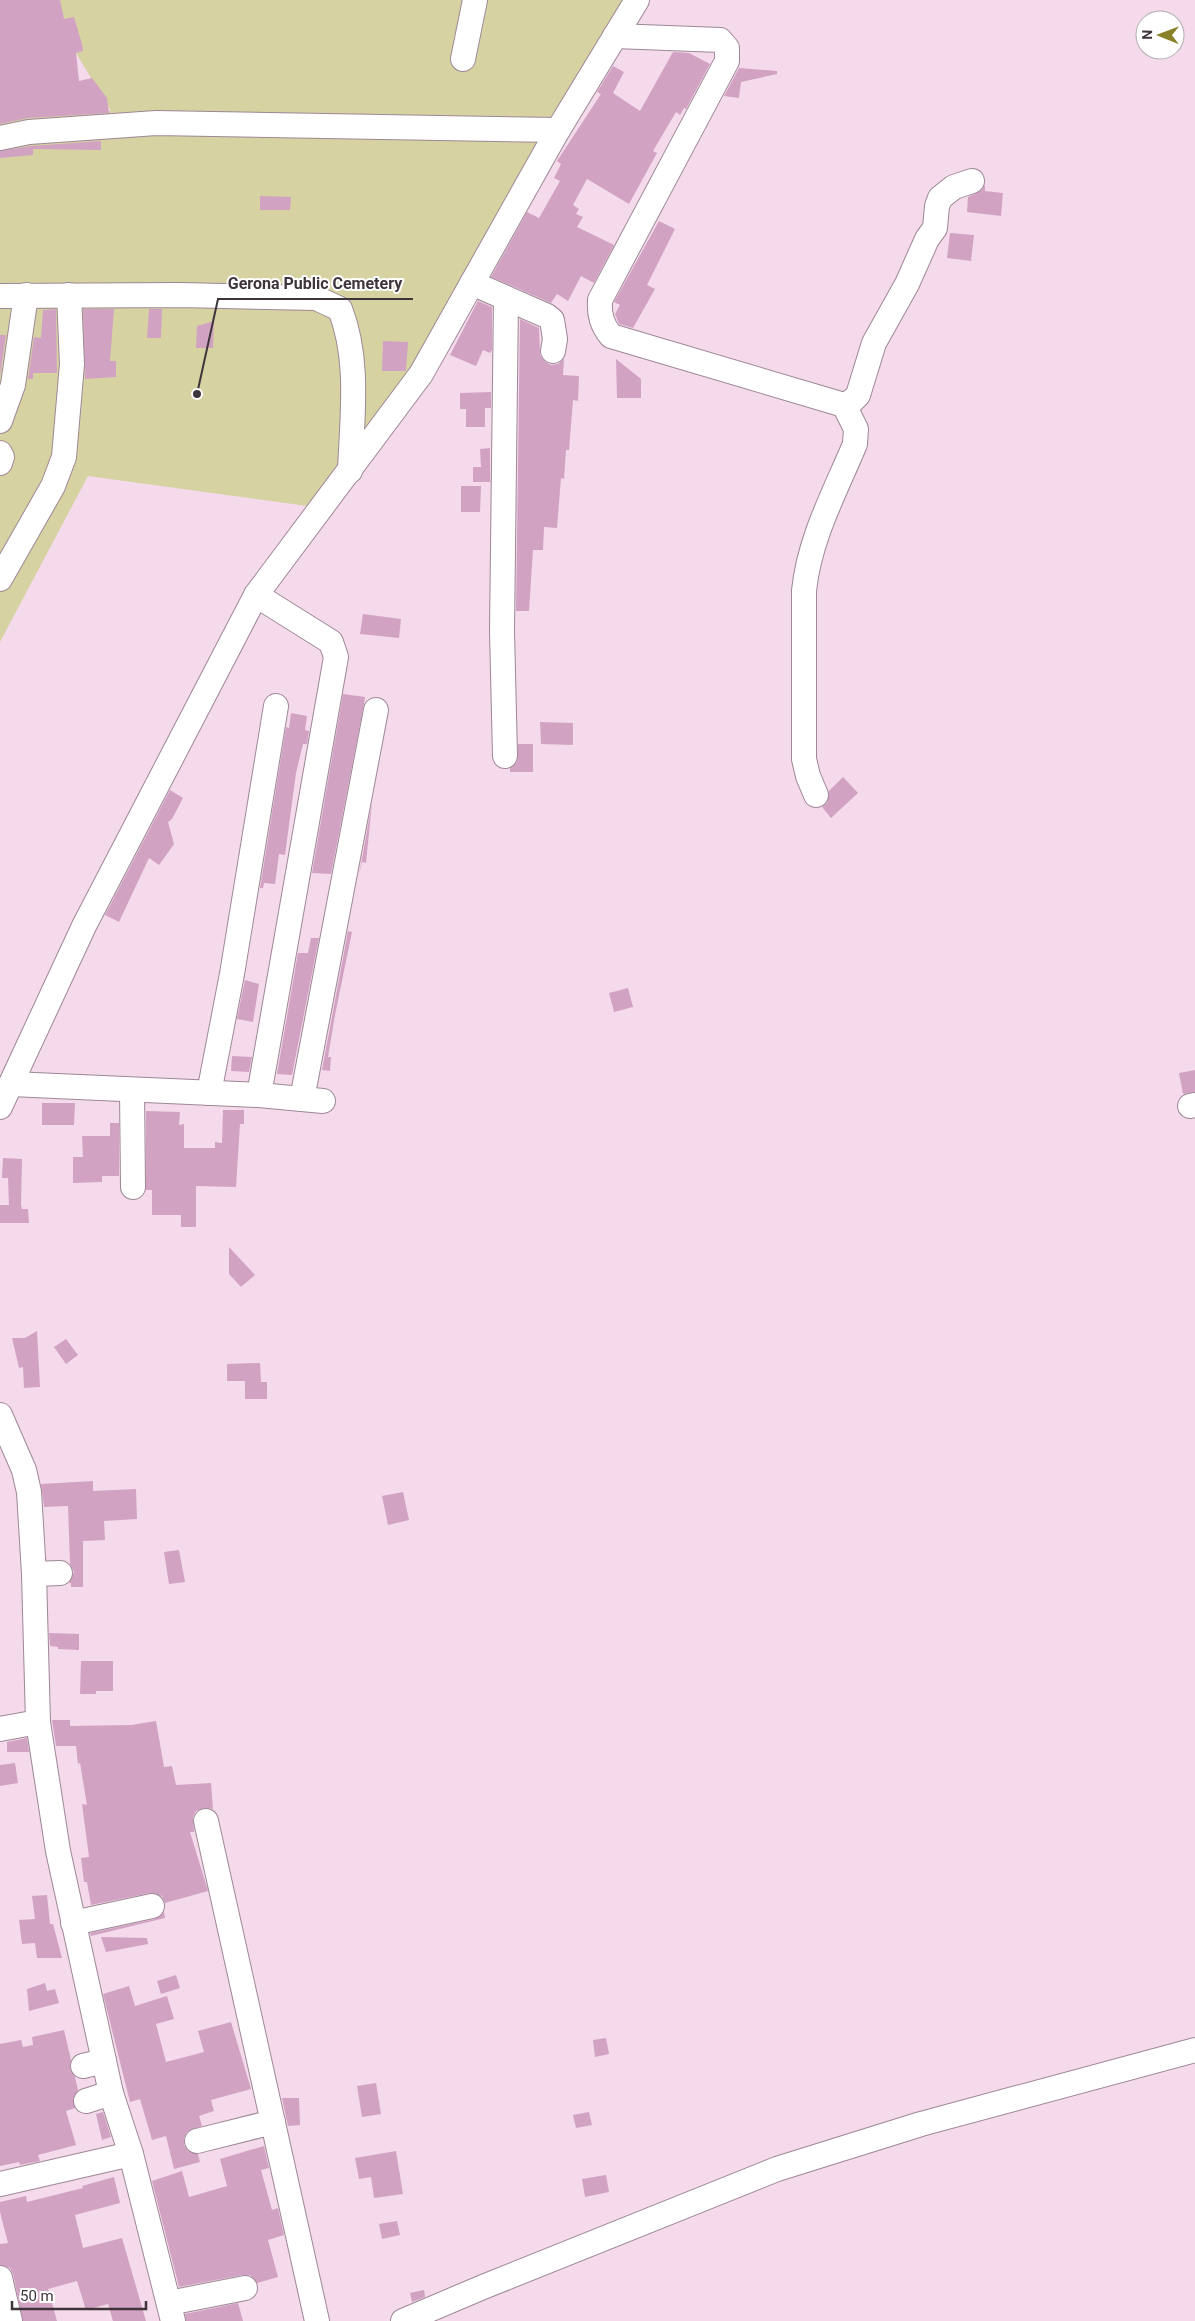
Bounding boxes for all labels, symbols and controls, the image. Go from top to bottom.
north arrow [1135,10,1185,60]
text: N [1139,30,1155,40]
callout: Gerona Public Cemetery [218,268,413,299]
text: Gerona Public Cemetery [228,274,403,293]
scale bar [12,2278,146,2310]
text: 50 m [20,2287,54,2305]

